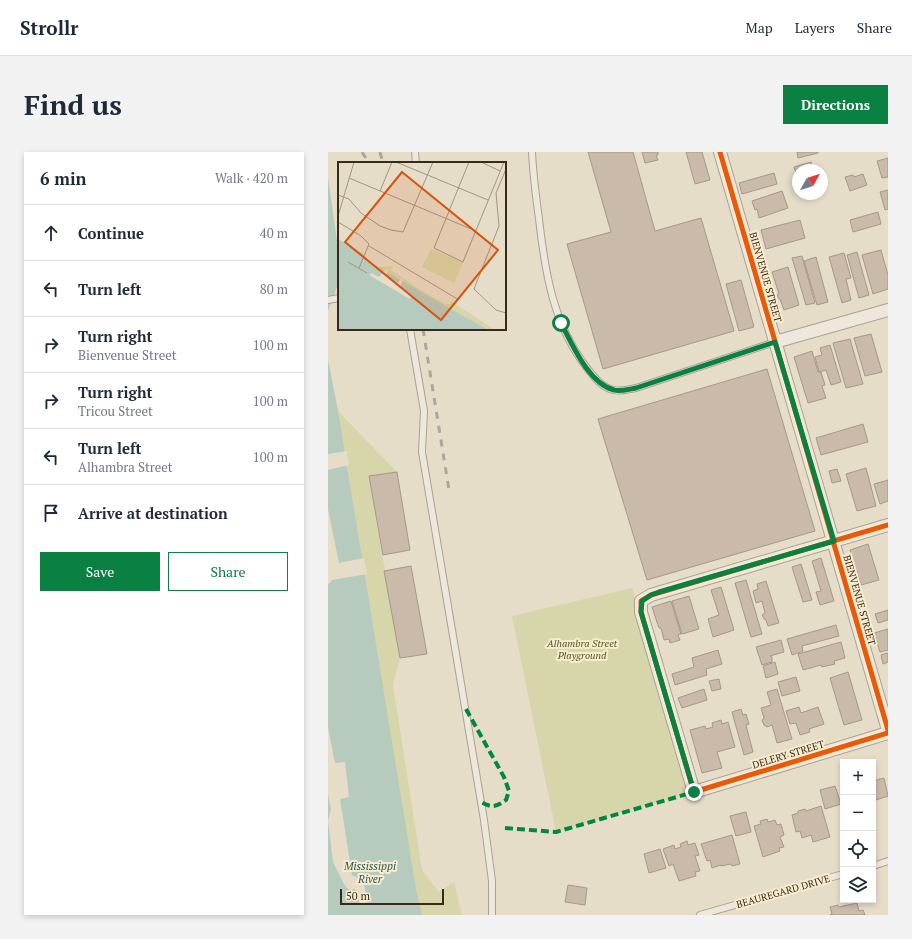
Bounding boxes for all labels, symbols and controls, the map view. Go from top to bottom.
text: Strollr [20,15,78,40]
text: Map [746,18,773,37]
text: Layers [795,18,835,37]
text: Share [857,18,892,37]
button: Directions [783,85,888,124]
text: Find us [24,86,122,123]
inset map [338,162,506,330]
north arrow [792,164,828,200]
text: 6 min [40,167,87,190]
text: Walk · 420 m [215,169,288,187]
icon: ahead [40,222,62,244]
text: Continue [78,223,144,243]
text: 40 m [260,224,288,242]
street label: BIENVENUE STREET [746,230,785,324]
icon: left [40,278,62,300]
text: Turn left [78,279,142,299]
text: 80 m [260,280,288,298]
route start [552,314,570,332]
text: Turn right [78,326,153,346]
icon: right [40,334,62,356]
text: 100 m [253,336,288,354]
text: Bienvenue Street [78,346,177,364]
text: Turn right [78,382,153,402]
icon: right [40,390,62,412]
text: 100 m [253,392,288,410]
text: Tricou Street [78,402,153,420]
text: Turn left [78,438,142,458]
icon: left [40,446,62,468]
text: 100 m [253,448,288,466]
text: Alhambra Street [78,458,173,476]
icon: arrive [40,502,62,524]
text: Arrive at destination [78,503,228,523]
button: Save [40,552,160,591]
button: Share [168,552,288,591]
street label: BIENVENUE STREET [840,553,879,647]
park label: Alhambra Street Playground [546,637,618,662]
street label: DELERY STREET [751,737,826,772]
map controls [840,759,876,903]
button: + [840,759,876,795]
route end [685,783,703,801]
button: − [840,795,876,831]
button: locate [840,831,876,867]
water label: Mississippi River [343,859,396,886]
button: layers [840,867,876,903]
street label: BEAUREGARD DRIVE [735,872,832,911]
scale bar [340,887,444,906]
text: 50 m [346,889,370,903]

